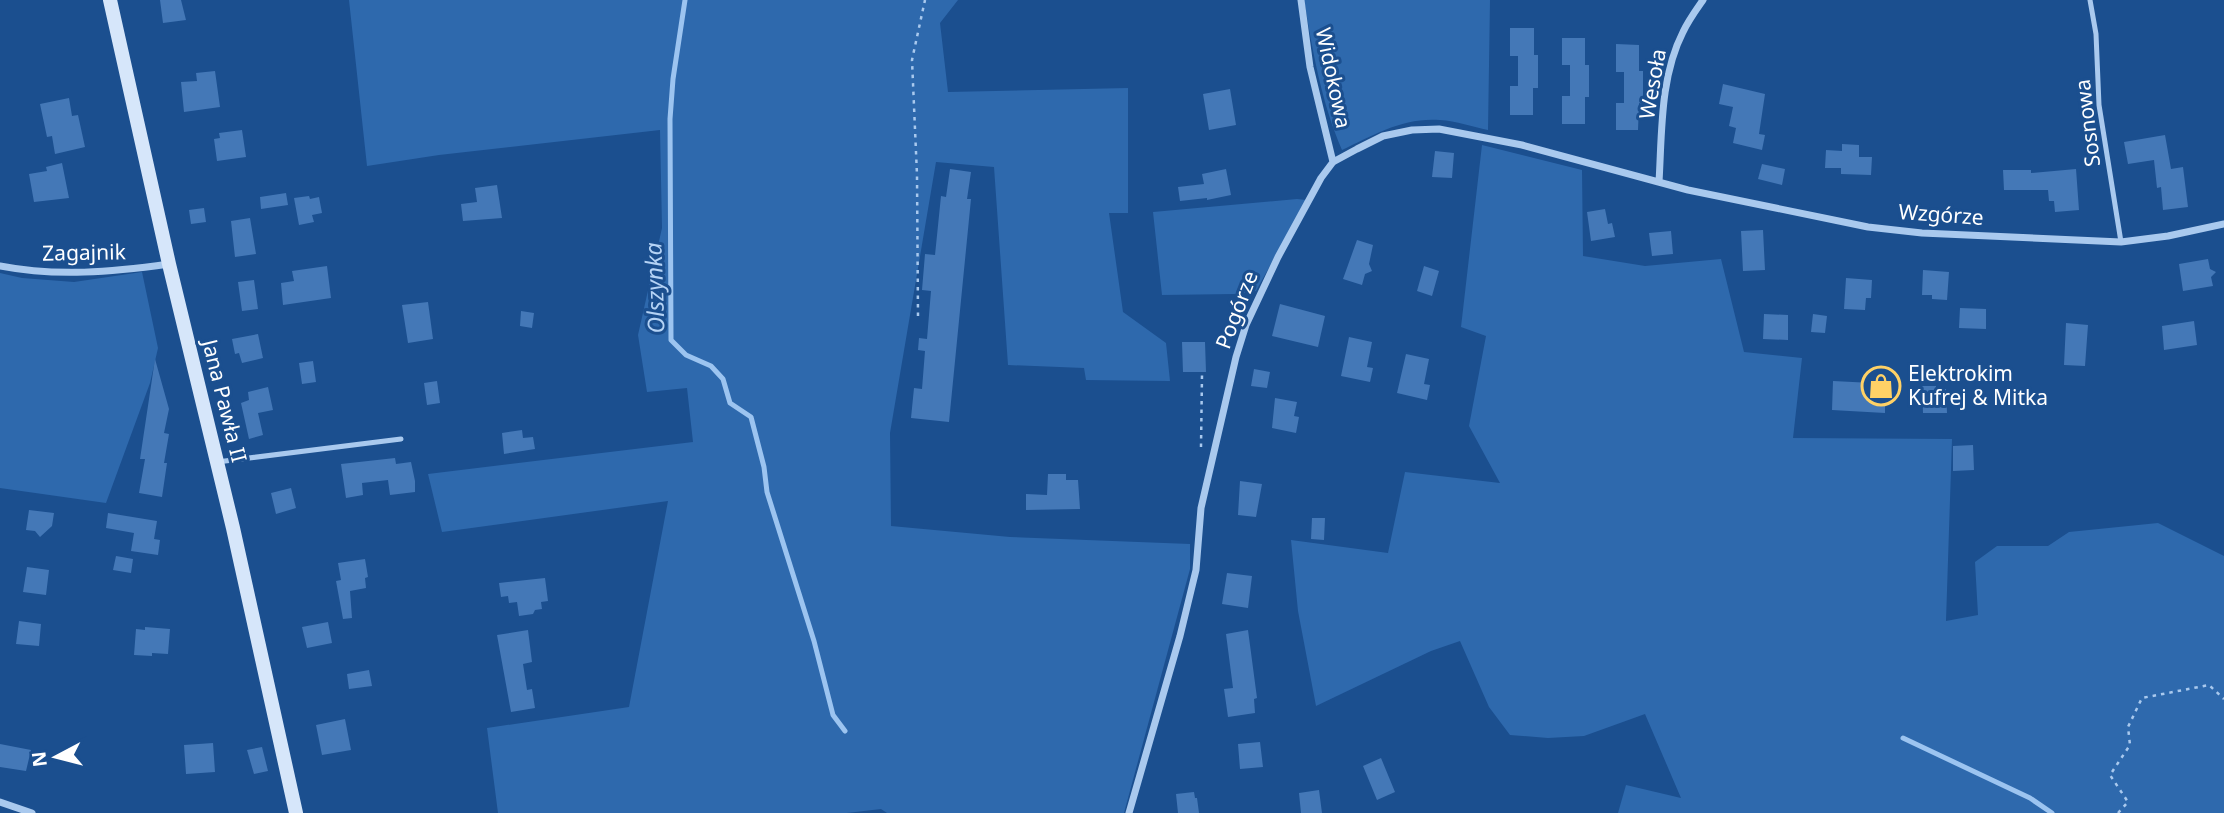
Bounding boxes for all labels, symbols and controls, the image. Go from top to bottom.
street label: Widokowa [1310,25,1358,131]
street label: Wesoła [1632,46,1672,121]
street label: Sosnowa [2068,78,2106,168]
street label: Wzgórze [1897,197,1985,231]
street label: Zagajnik [42,237,127,267]
water label: Olszynka [636,242,672,334]
street label: Pogórze [1208,267,1264,353]
street label: Jana Pawła II [196,334,254,465]
place label: Elektrokim Kufrej & Mitka [1908,359,2048,411]
shop icon: Elektrokim Kufrej & Mitka [1860,365,1902,407]
north arrow [21,722,91,792]
text: N [25,750,53,768]

